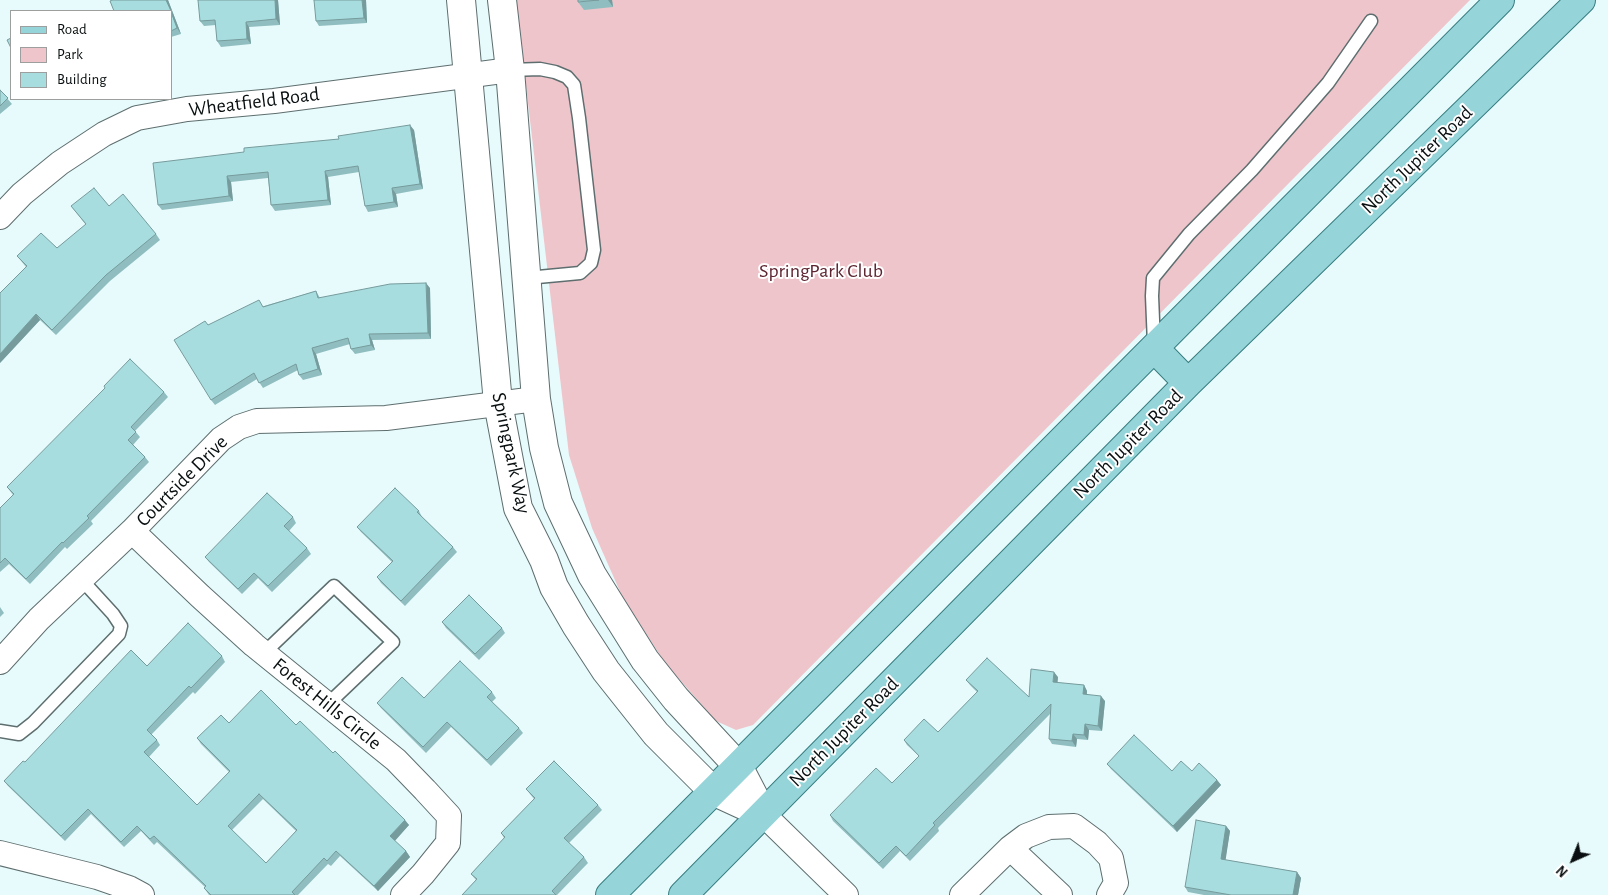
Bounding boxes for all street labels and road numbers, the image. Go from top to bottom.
street label: Wheatfield Road [187,82,321,122]
street label: North Jupiter Road [1356,101,1478,219]
street label: North Jupiter Road [1068,384,1188,504]
street label: Springpark Way [486,390,536,516]
street label: Courtside Drive [131,430,233,532]
street label: Forest Hills Circle [268,653,386,755]
street label: North Jupiter Road [784,672,904,792]

